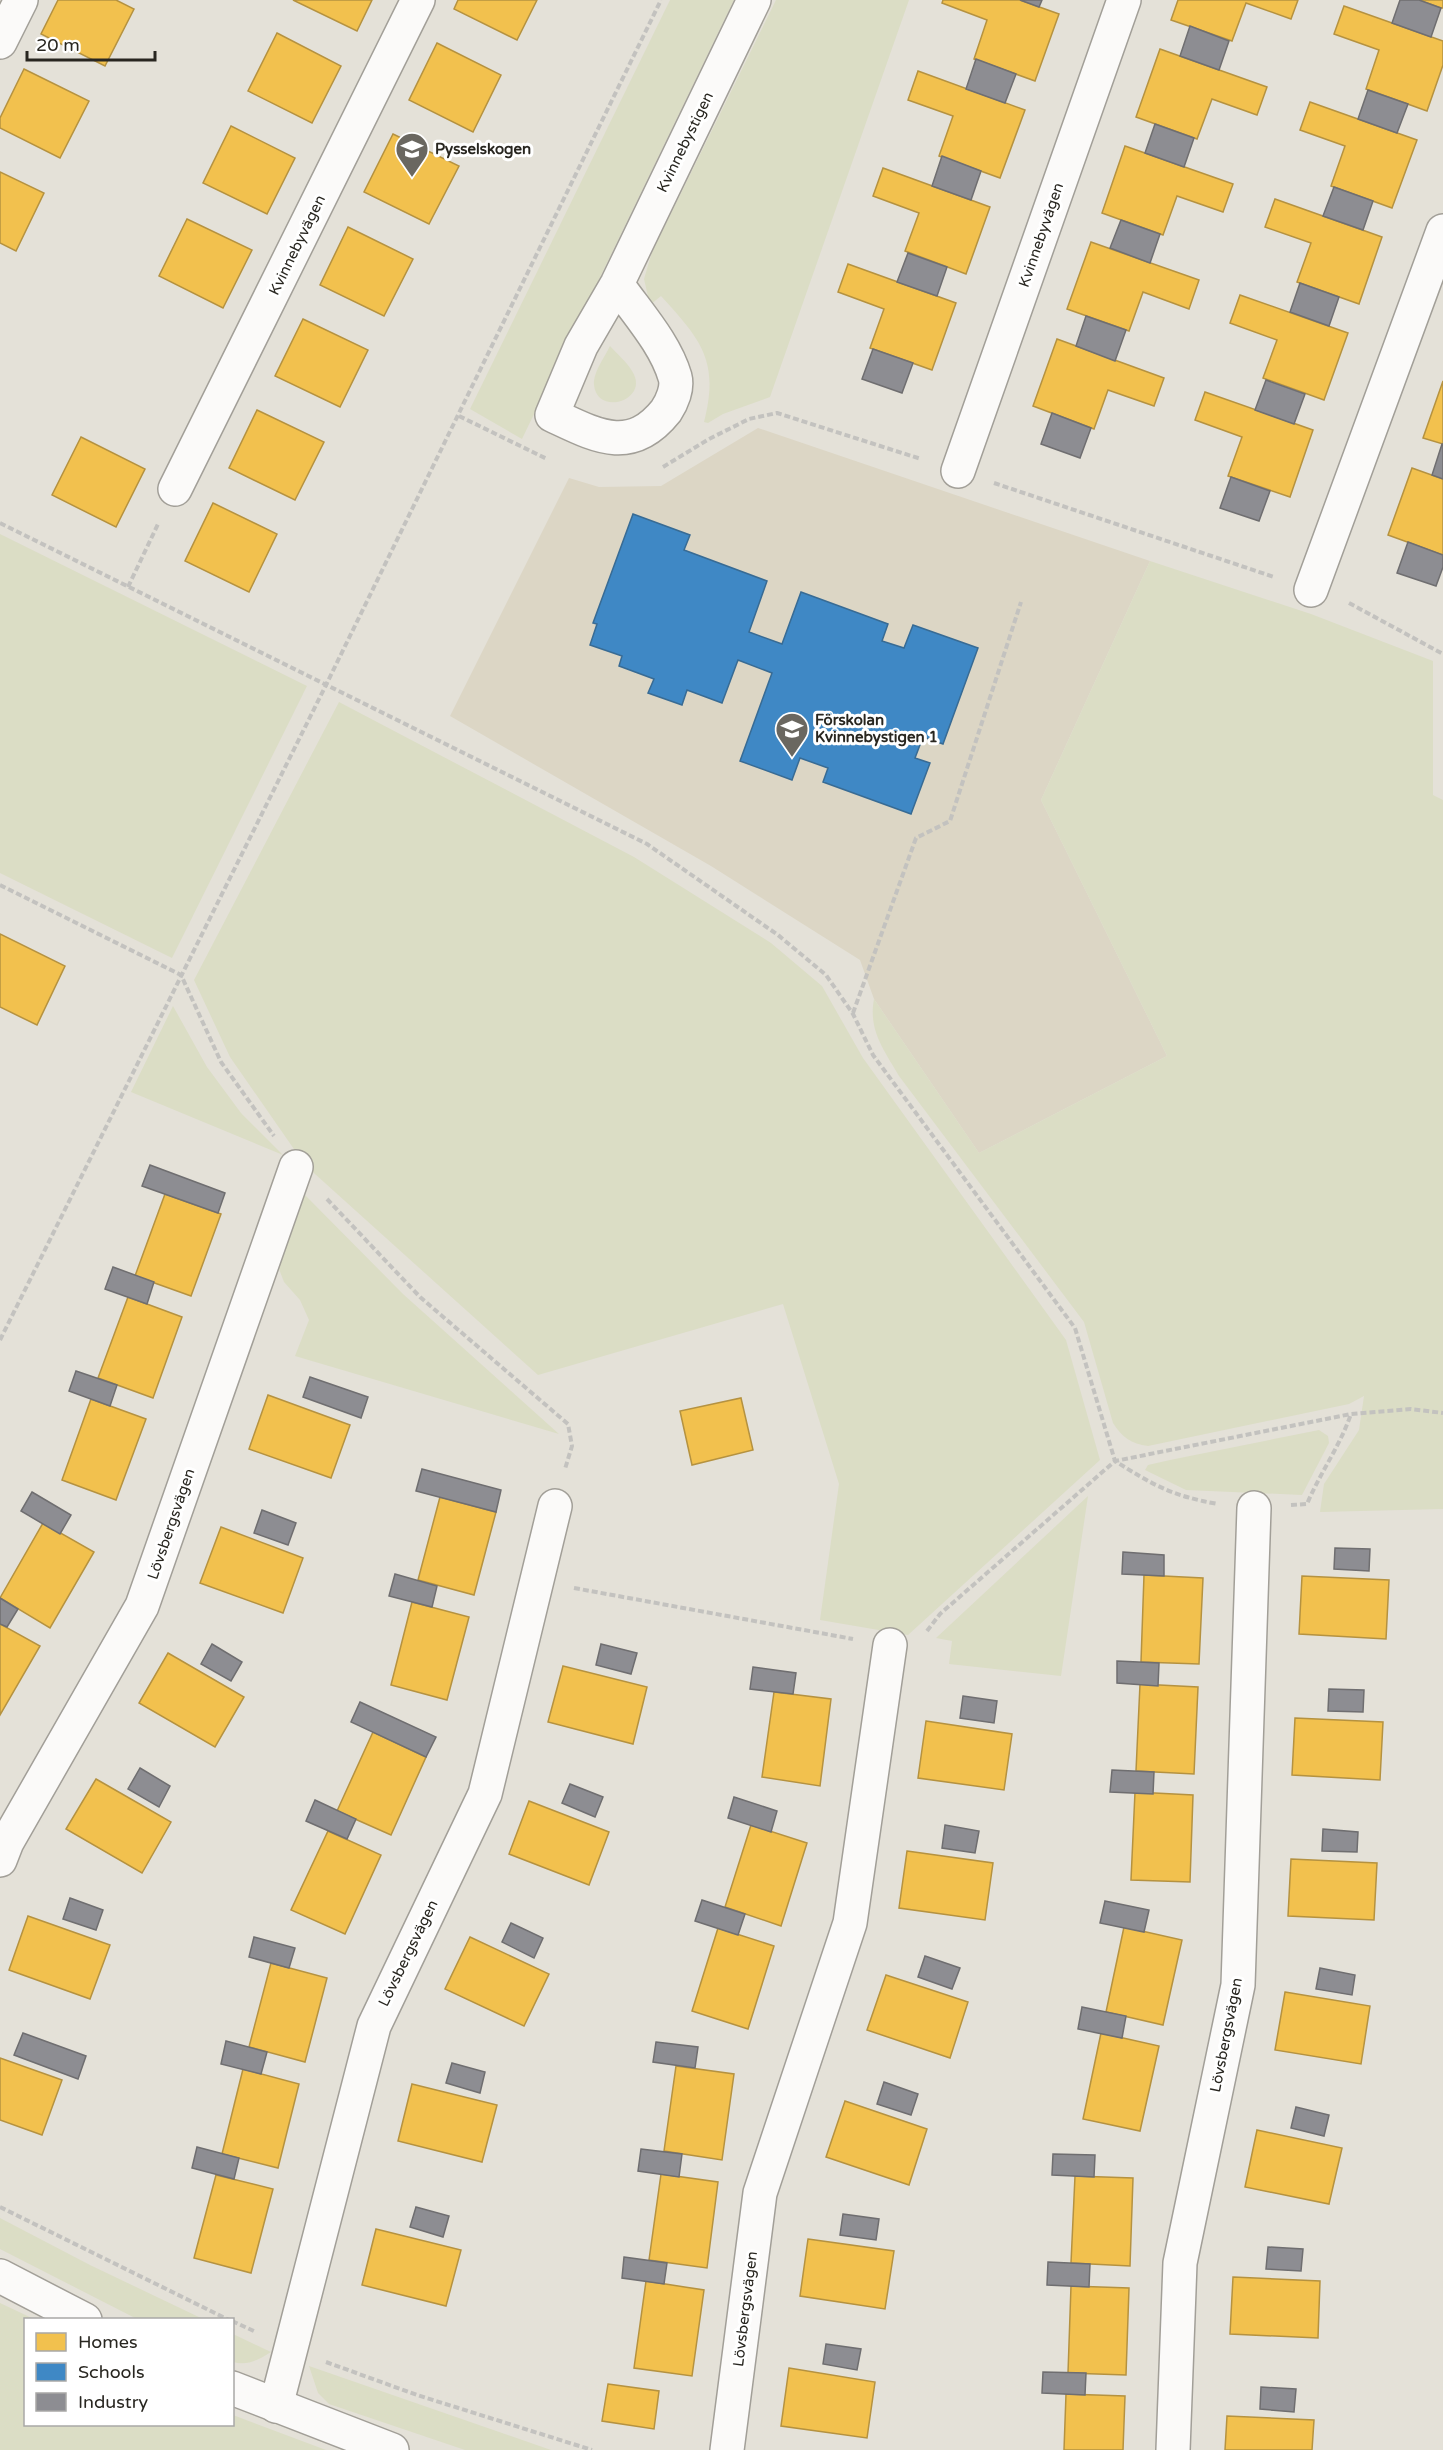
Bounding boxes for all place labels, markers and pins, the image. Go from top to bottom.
school or university icon: Pysselskogen [394,131,430,178]
place label: Pysselskogen [435,140,531,159]
school or university icon: Förskolan Kvinnebystigen 1 [774,711,810,758]
place label: Förskolan Kvinnebystigen 1 [815,711,938,747]

